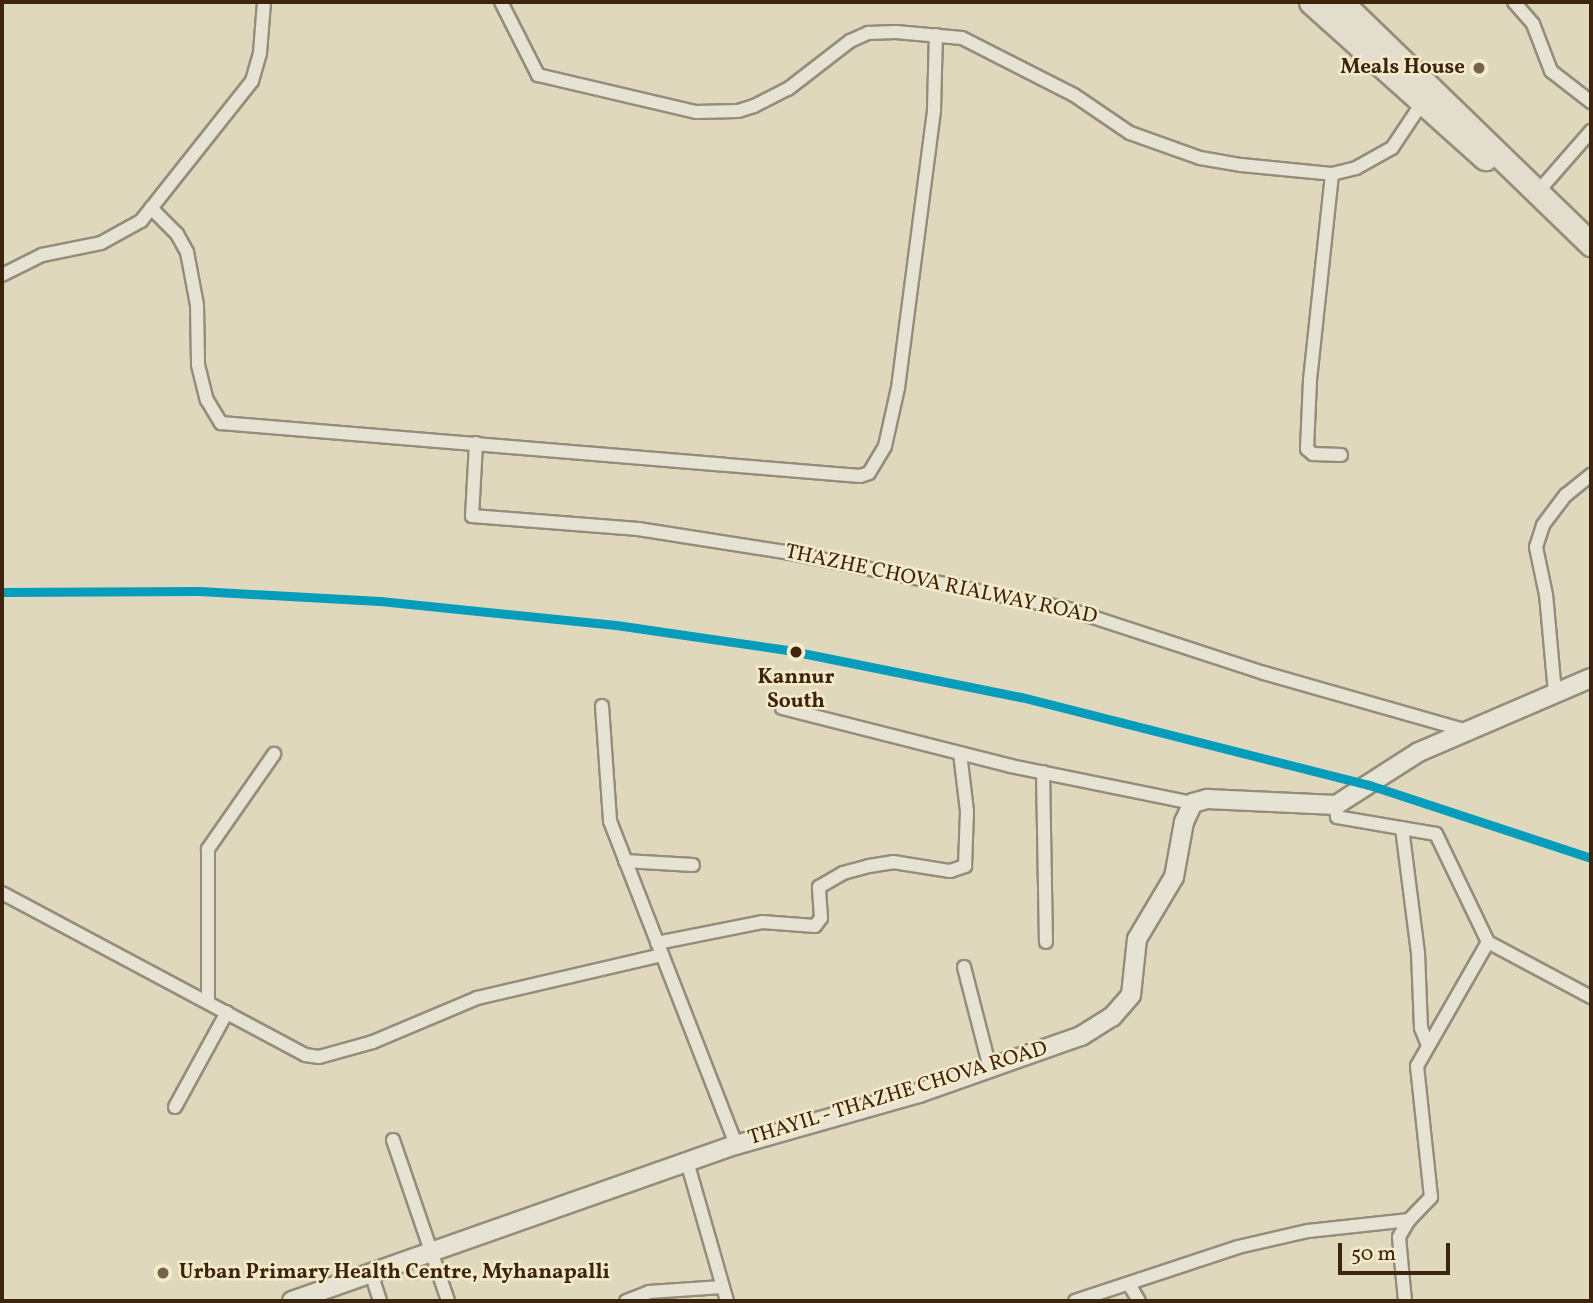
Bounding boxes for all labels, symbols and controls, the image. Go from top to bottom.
place label: Meals House [1340,55,1465,81]
marker: Meals House [1471,60,1487,76]
street label: THAZHE CHOVA RIALWAY ROAD [782,539,1100,631]
marker: Kannur South [785,641,807,663]
place label: Kannur South [758,665,834,715]
street label: THAYIL - THAZHE CHOVA ROAD [745,1036,1051,1152]
scale bar [1341,1230,1453,1274]
text: 50 m [1351,1240,1396,1269]
place label: Urban Primary Health Centre, Myhanapalli [179,1260,610,1286]
marker: Urban Primary Health Centre, Myhanapalli [153,1263,173,1283]

